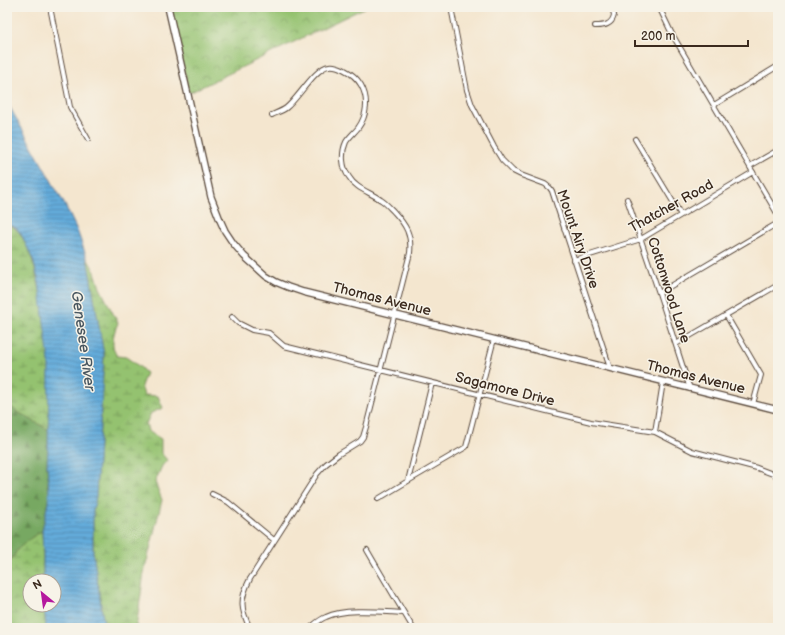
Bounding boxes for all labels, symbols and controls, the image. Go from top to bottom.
scale bar [635,22,748,48]
text: 200 m [641,29,675,44]
street label: Thatcher Road [626,176,716,236]
street label: Mount Airy Drive [553,187,603,291]
street label: Cottonwood Lane [644,235,694,345]
street label: Thomas Avenue [331,279,433,319]
water label: Genesee River [67,290,100,394]
street label: Thomas Avenue [645,357,747,397]
street label: Sagamore Drive [454,368,556,410]
north arrow [22,573,62,613]
text: N [31,577,44,592]

